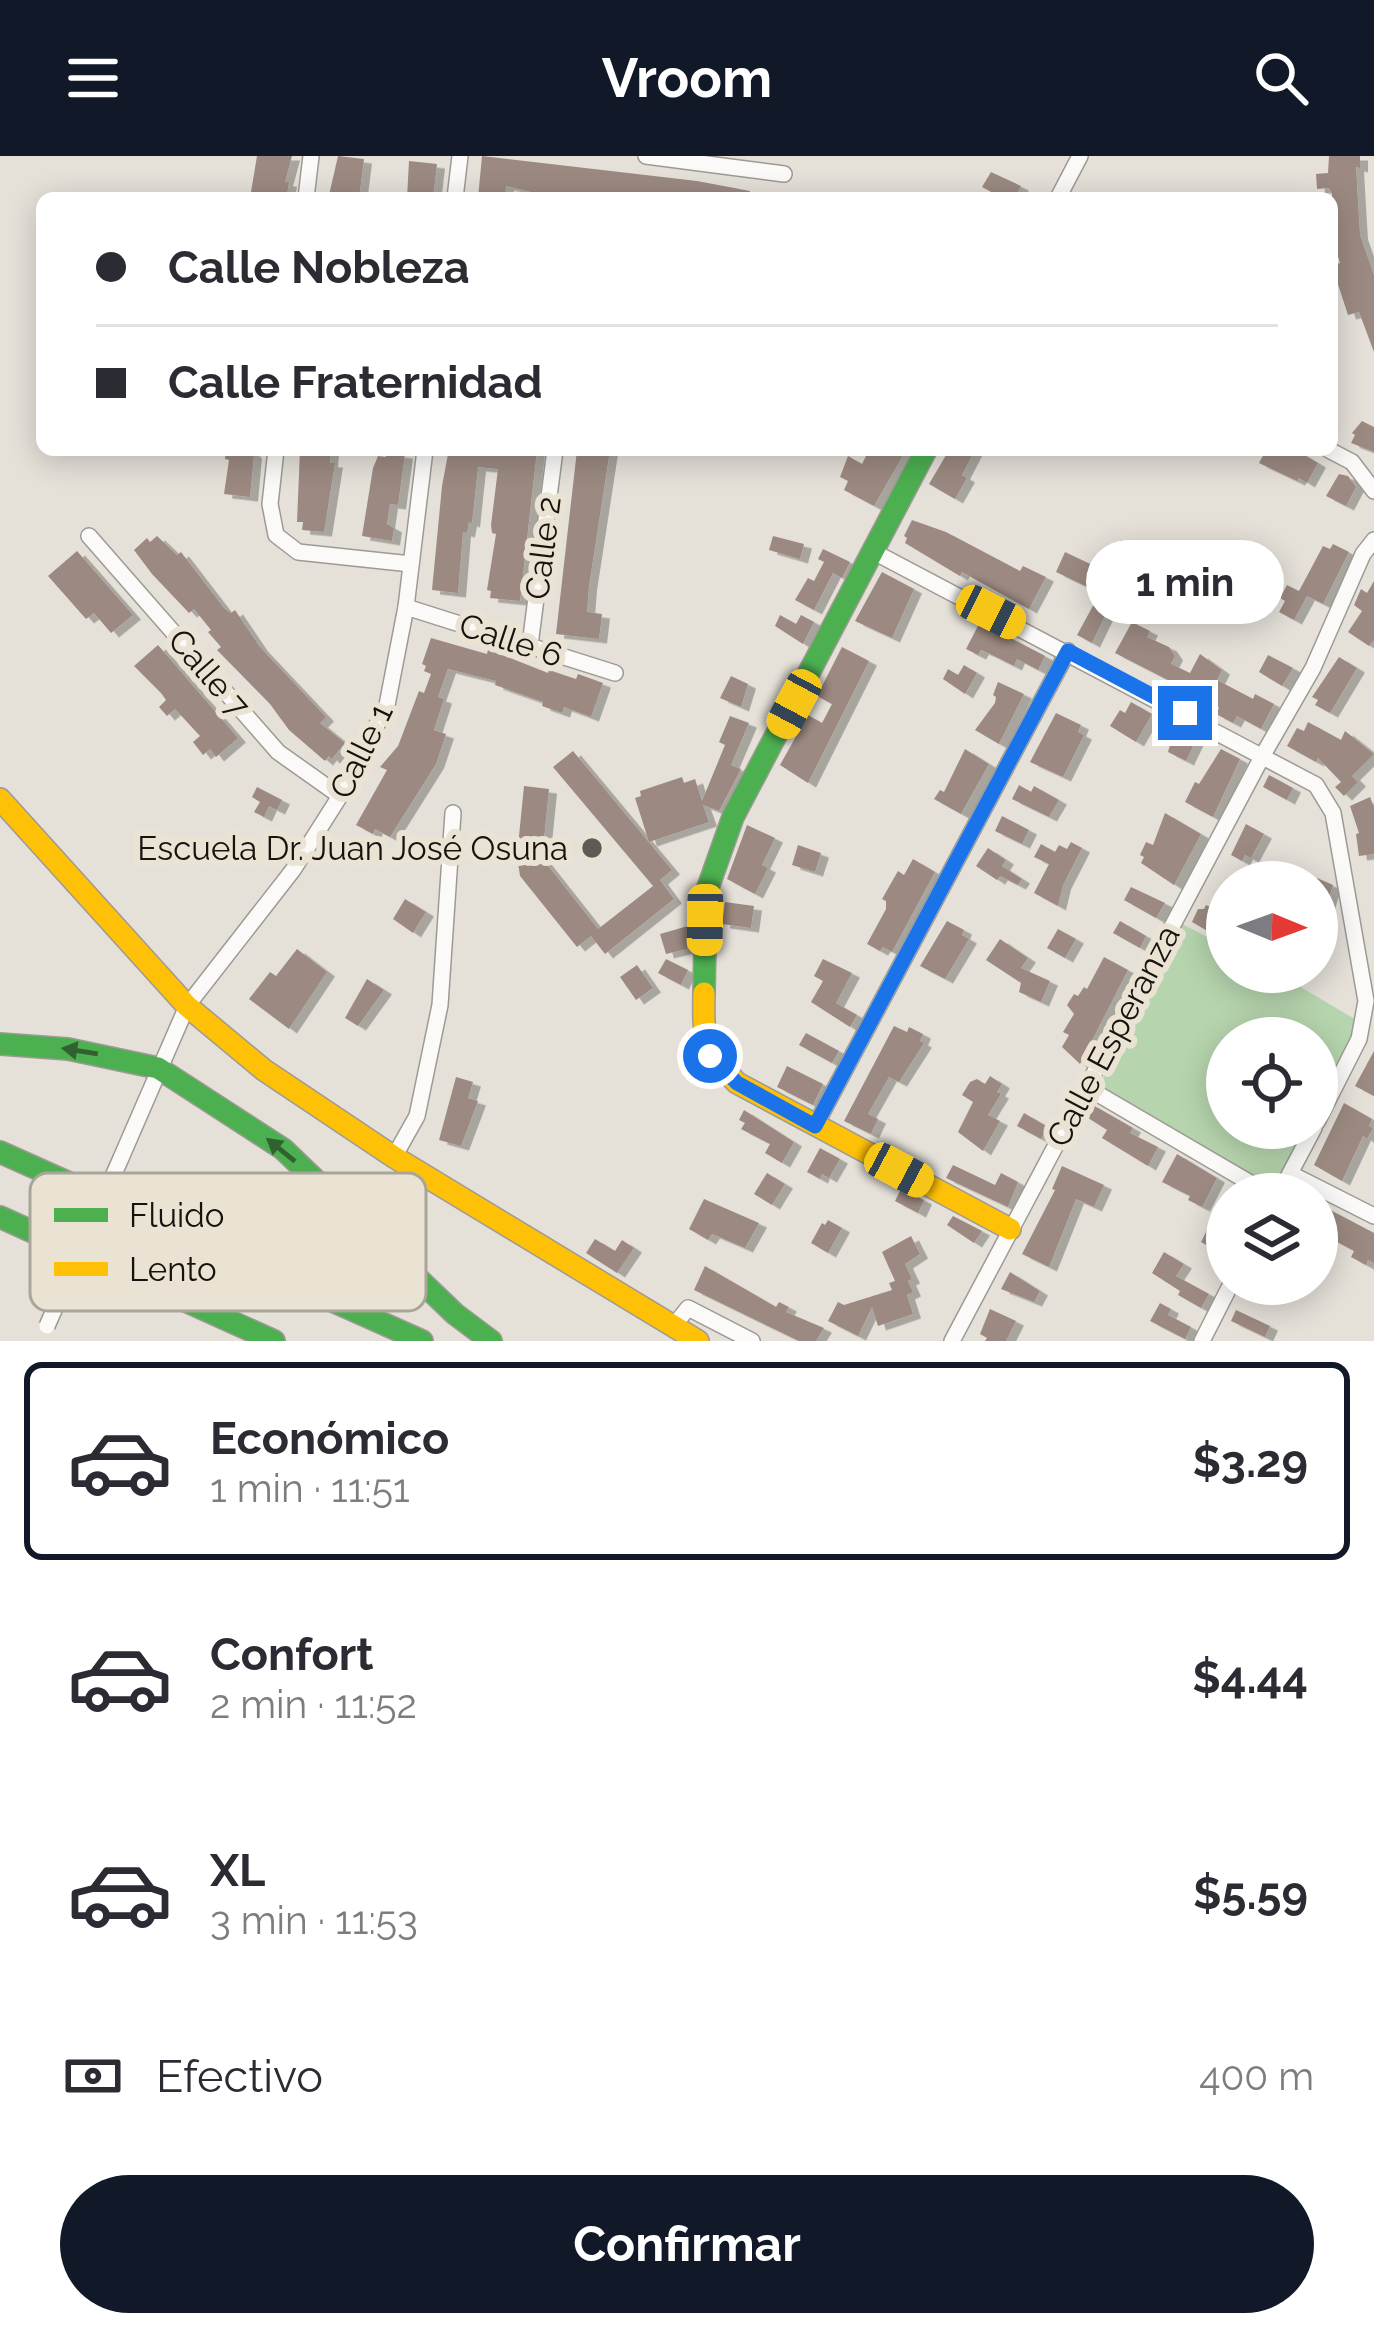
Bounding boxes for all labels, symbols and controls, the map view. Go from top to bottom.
icon: menu [60,45,126,111]
icon: search [1248,45,1314,111]
text: Vroom [602,46,772,110]
text: Calle Nobleza [168,241,470,294]
text: Calle Fraternidad [168,356,542,409]
street label: Calle 2 [517,494,569,602]
callout: 1 min [1086,539,1284,623]
text: 1 min [1136,559,1234,605]
car [951,580,1031,644]
street label: Calle 6 [454,605,568,675]
street label: Calle 7 [160,621,258,725]
car [761,664,827,744]
route end [1158,686,1212,740]
street label: Calle 1 [321,697,401,805]
place label: Escuela Dr. Juan José Osuna [137,829,568,868]
marker: Escuela Dr. Juan José Osuna [579,835,605,861]
north arrow [1206,861,1338,993]
map controls [1206,861,1338,1305]
car [686,884,724,956]
street label: Calle Esperanza [1038,919,1188,1153]
button: locate [1206,1017,1338,1149]
route start [683,1029,737,1083]
one-way arrow [61,1041,98,1060]
car [859,1137,939,1203]
one-way arrow [266,1138,297,1163]
legend [30,1173,426,1311]
button: layers [1206,1173,1338,1305]
text: Fluido [129,1196,224,1235]
text: Lento [129,1250,217,1289]
icon: car [66,1407,174,1515]
text: Económico [210,1412,449,1465]
text: $3.29 [1193,1435,1308,1488]
text: 1 min · 11:51 [210,1465,410,1511]
icon: car [66,1623,174,1731]
text: Confort [210,1628,373,1681]
text: $4.44 [1192,1651,1308,1704]
text: 2 min · 11:52 [210,1681,417,1727]
icon: car [66,1839,174,1947]
text: XL [210,1844,265,1897]
text: $5.59 [1193,1867,1308,1920]
text: 3 min · 11:53 [210,1897,418,1943]
icon: cash [60,2043,126,2109]
text: Efectivo [156,2050,323,2103]
text: 400 m [1199,2053,1314,2099]
button: Confirmar [60,2175,1314,2313]

